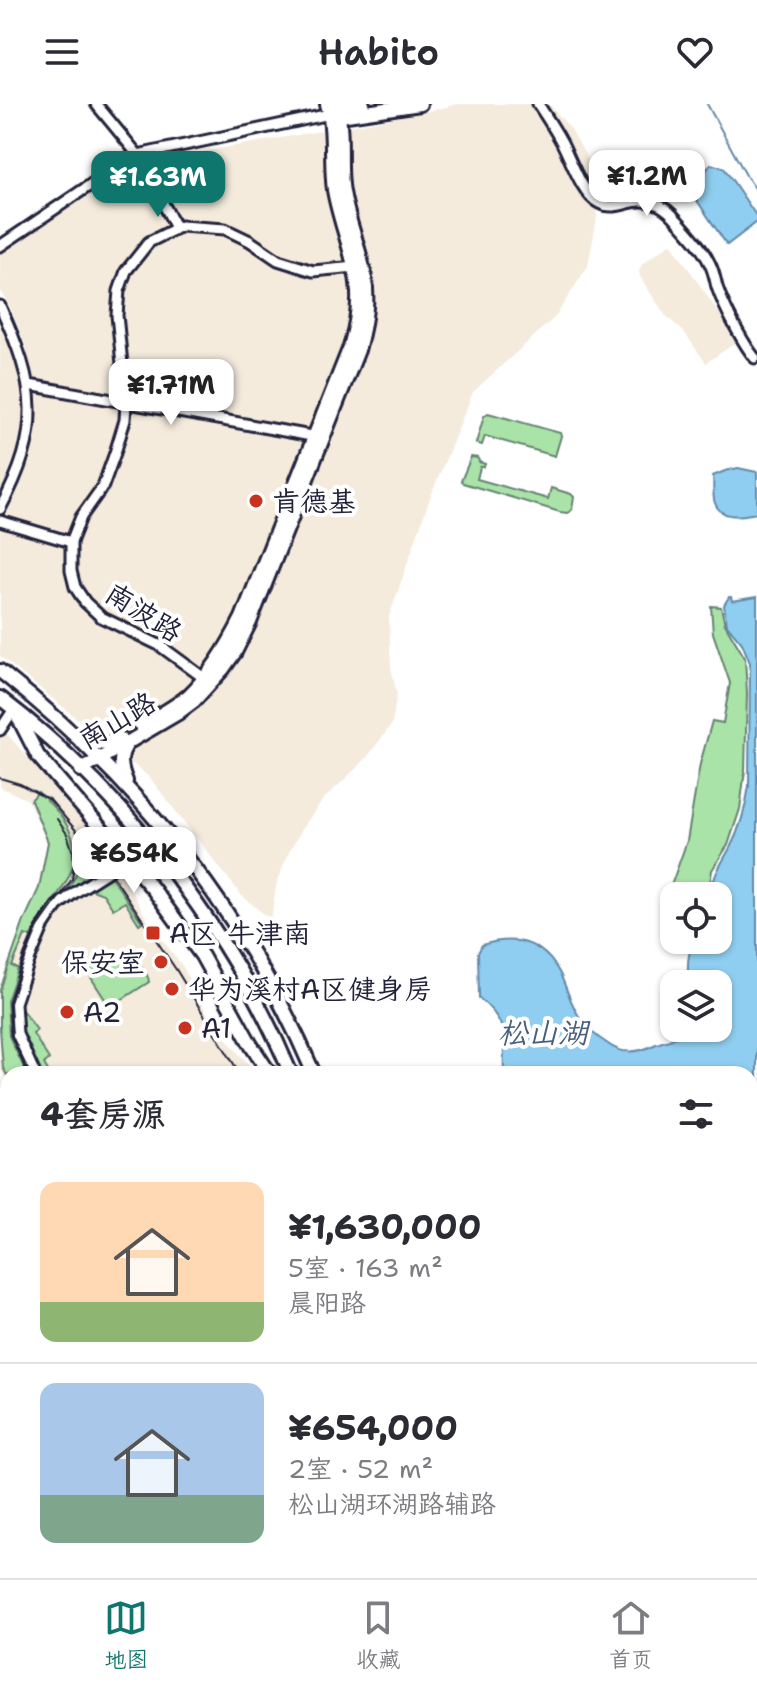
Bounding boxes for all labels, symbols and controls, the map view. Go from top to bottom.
text: Habito [318,28,439,77]
icon: menu [40,30,84,74]
icon: heart [673,30,717,74]
pin: ¥1.2M [591,150,703,218]
pin: ¥1.63M [93,151,223,219]
text: ¥1.2M [607,158,687,193]
text: ¥1.63M [109,159,207,194]
pin: ¥1.71M [106,359,236,427]
text: ¥1.71M [127,367,215,402]
place label: 肯德基 [272,482,356,520]
marker: 肯德基 [247,492,265,510]
street label: 南波路 [98,574,190,650]
street label: 南山路 [71,683,163,757]
pin: ¥654K [78,827,190,895]
text: ¥654K [90,835,178,870]
map controls [660,882,732,1042]
button: locate [660,882,732,954]
place label: A区 牛津南 [169,914,311,952]
marker: A区 牛津南 [144,924,162,942]
place label: 保安室 [61,943,145,981]
marker: 保安室 [152,953,170,971]
place label: 华为溪村A区健身房 [188,970,432,1008]
button: layers [660,970,732,1042]
marker: 华为溪村A区健身房 [163,980,181,998]
place label: A2 [83,993,121,1031]
marker: A2 [58,1003,76,1021]
place label: A1 [201,1009,231,1047]
water label: 松山湖 [498,1012,591,1053]
marker: A1 [176,1019,194,1037]
text: 4套房源 [40,1091,166,1137]
icon: filters [674,1092,718,1136]
text: ¥1,630,000 [288,1204,482,1250]
icon: home [104,1214,200,1310]
text: 5室 · 163 m² [288,1250,443,1285]
text: 晨阳路 [288,1285,366,1320]
text: ¥654,000 [288,1405,458,1451]
icon: home [104,1415,200,1511]
text: 2室 · 52 m² [288,1451,433,1486]
text: 松山湖环湖路辅路 [288,1486,496,1521]
tab: 地图 [104,1596,148,1674]
tab: 收藏 [356,1596,401,1674]
tab: 首页 [609,1596,653,1674]

